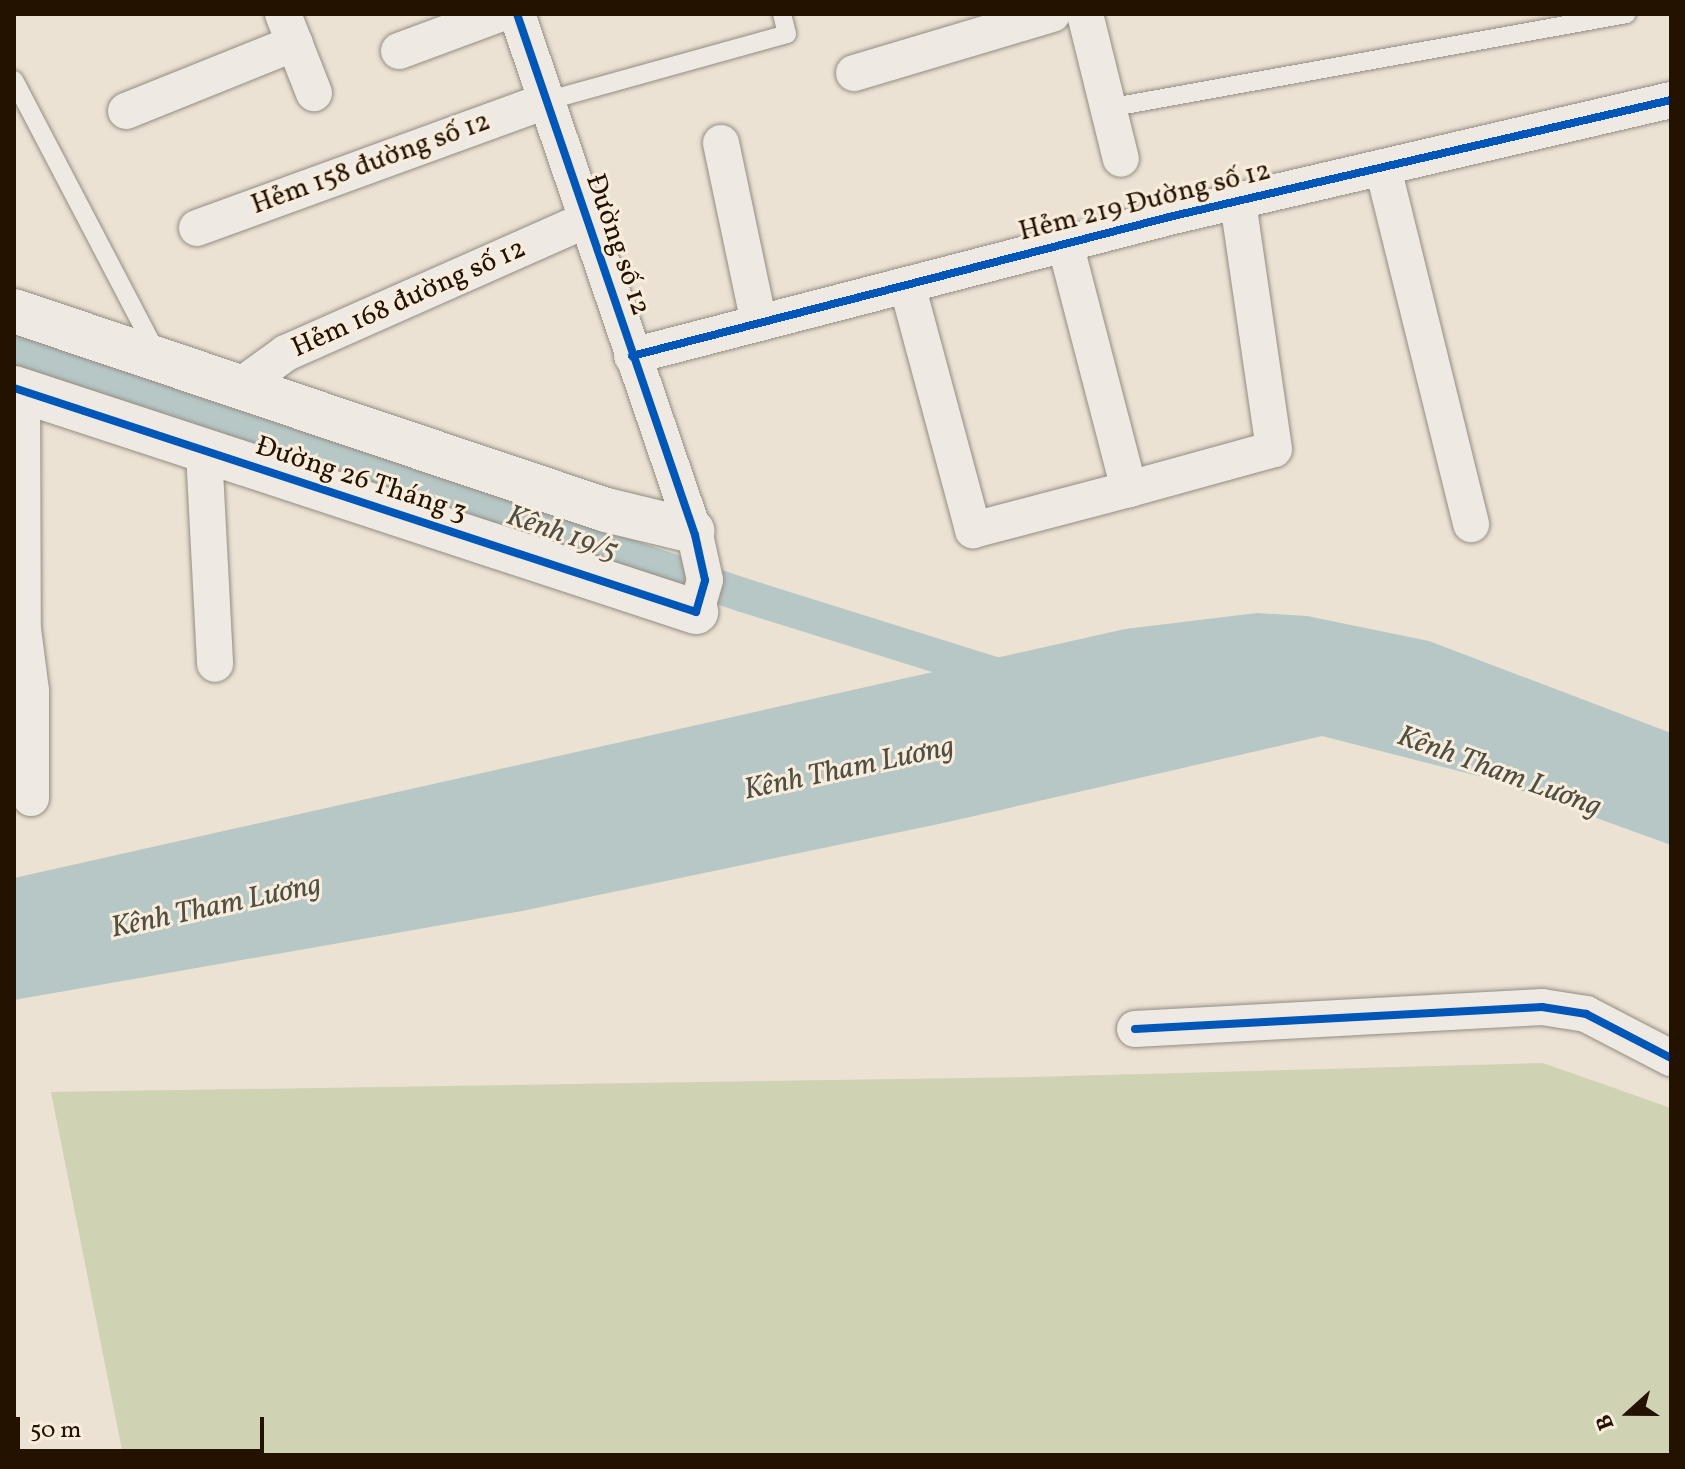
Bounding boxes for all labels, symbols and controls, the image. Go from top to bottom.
street label: Hẻm 158 đường số 12 [247,105,495,223]
street label: Hẻm 219 Đường số 12 [1016,154,1274,250]
street label: Đường số 12 [577,170,657,320]
street label: Hẻm 168 đường số 12 [287,232,531,366]
street label: Đường 26 Tháng 3 [251,430,471,530]
water label: Kênh 19/5 [502,498,622,570]
water label: Kênh Tham Lương [1392,718,1606,826]
water label: Kênh Tham Lương [741,729,957,809]
water label: Kênh Tham Lương [108,867,324,947]
north arrow [1589,1373,1669,1453]
scale bar [20,1401,268,1451]
text: B [1589,1409,1623,1434]
text: 50 m [30,1414,82,1448]

